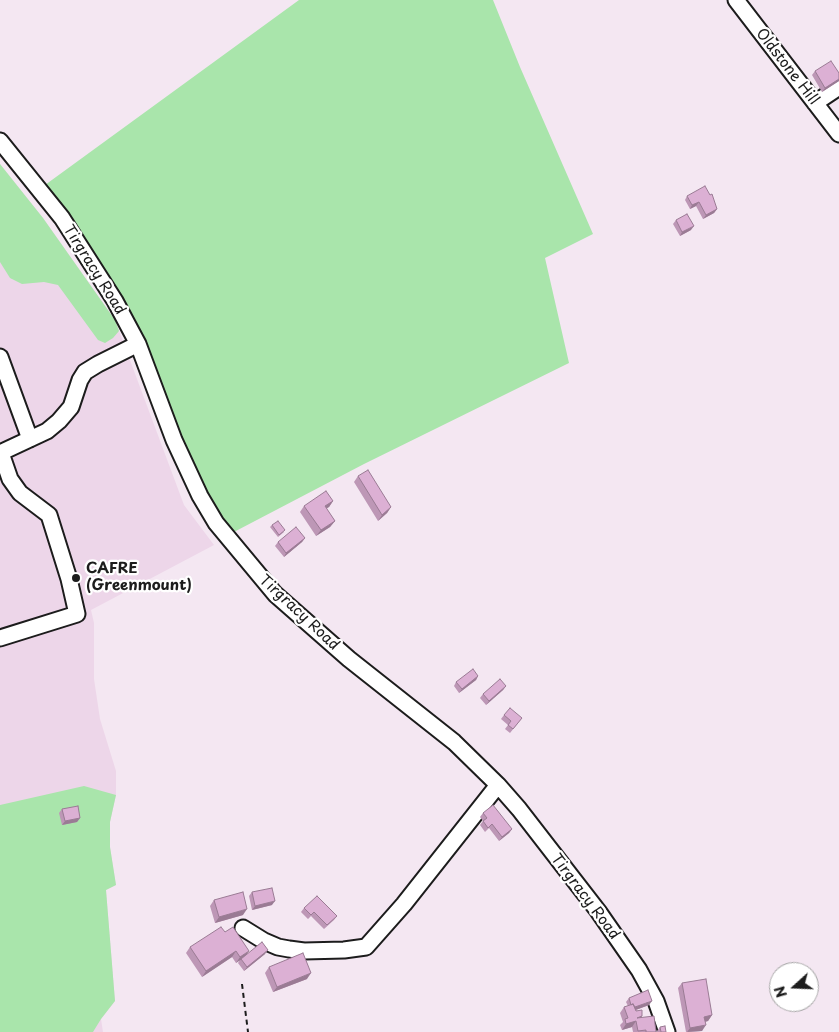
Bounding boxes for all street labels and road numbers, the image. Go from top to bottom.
street label: Oldstone Hill [752,25,822,109]
street label: Tirgracy Road [59,222,129,318]
street label: Tirgracy Road [255,571,343,655]
street label: Tirgracy Road [547,851,623,943]

